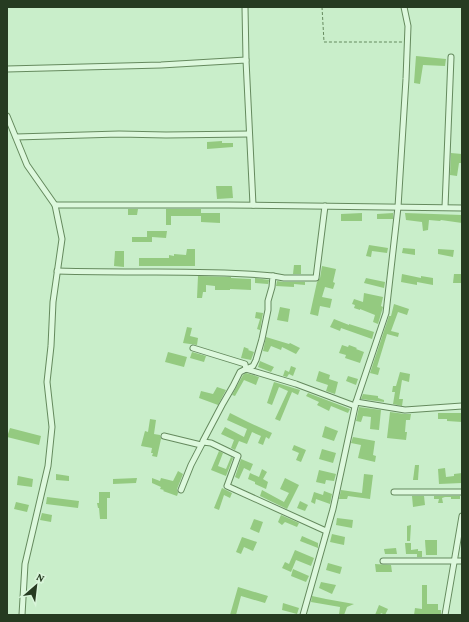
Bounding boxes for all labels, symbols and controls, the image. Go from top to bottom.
north arrow [16,566,56,606]
text: N [35,570,47,584]

